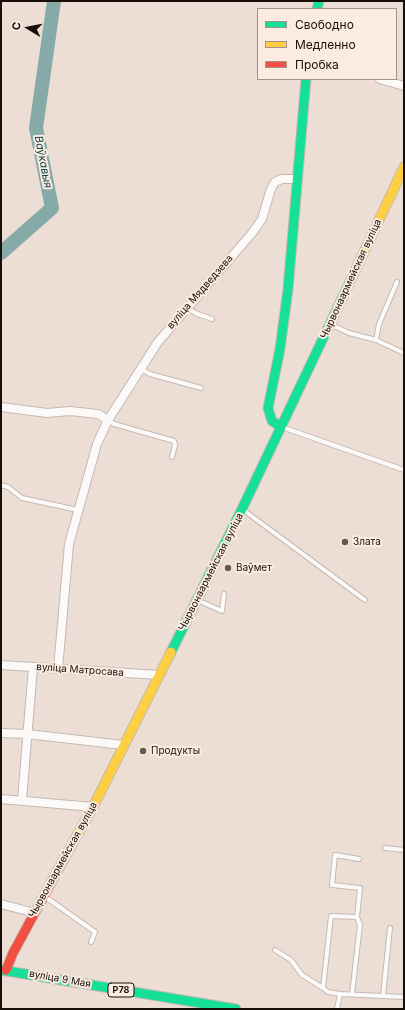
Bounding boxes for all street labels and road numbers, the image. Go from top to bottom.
street label: Чырвонаармейская вуліца [318,217,384,341]
street label: вуліца Мядведзева [165,253,235,331]
street label: Чырвонаармейская вуліца [176,511,246,633]
street label: вуліца Матросава [36,661,124,679]
street label: Чырвонаармейская вуліца [26,800,100,920]
street label: вуліца 9 Мая [28,968,92,990]
road number: Р78 [108,983,134,997]

